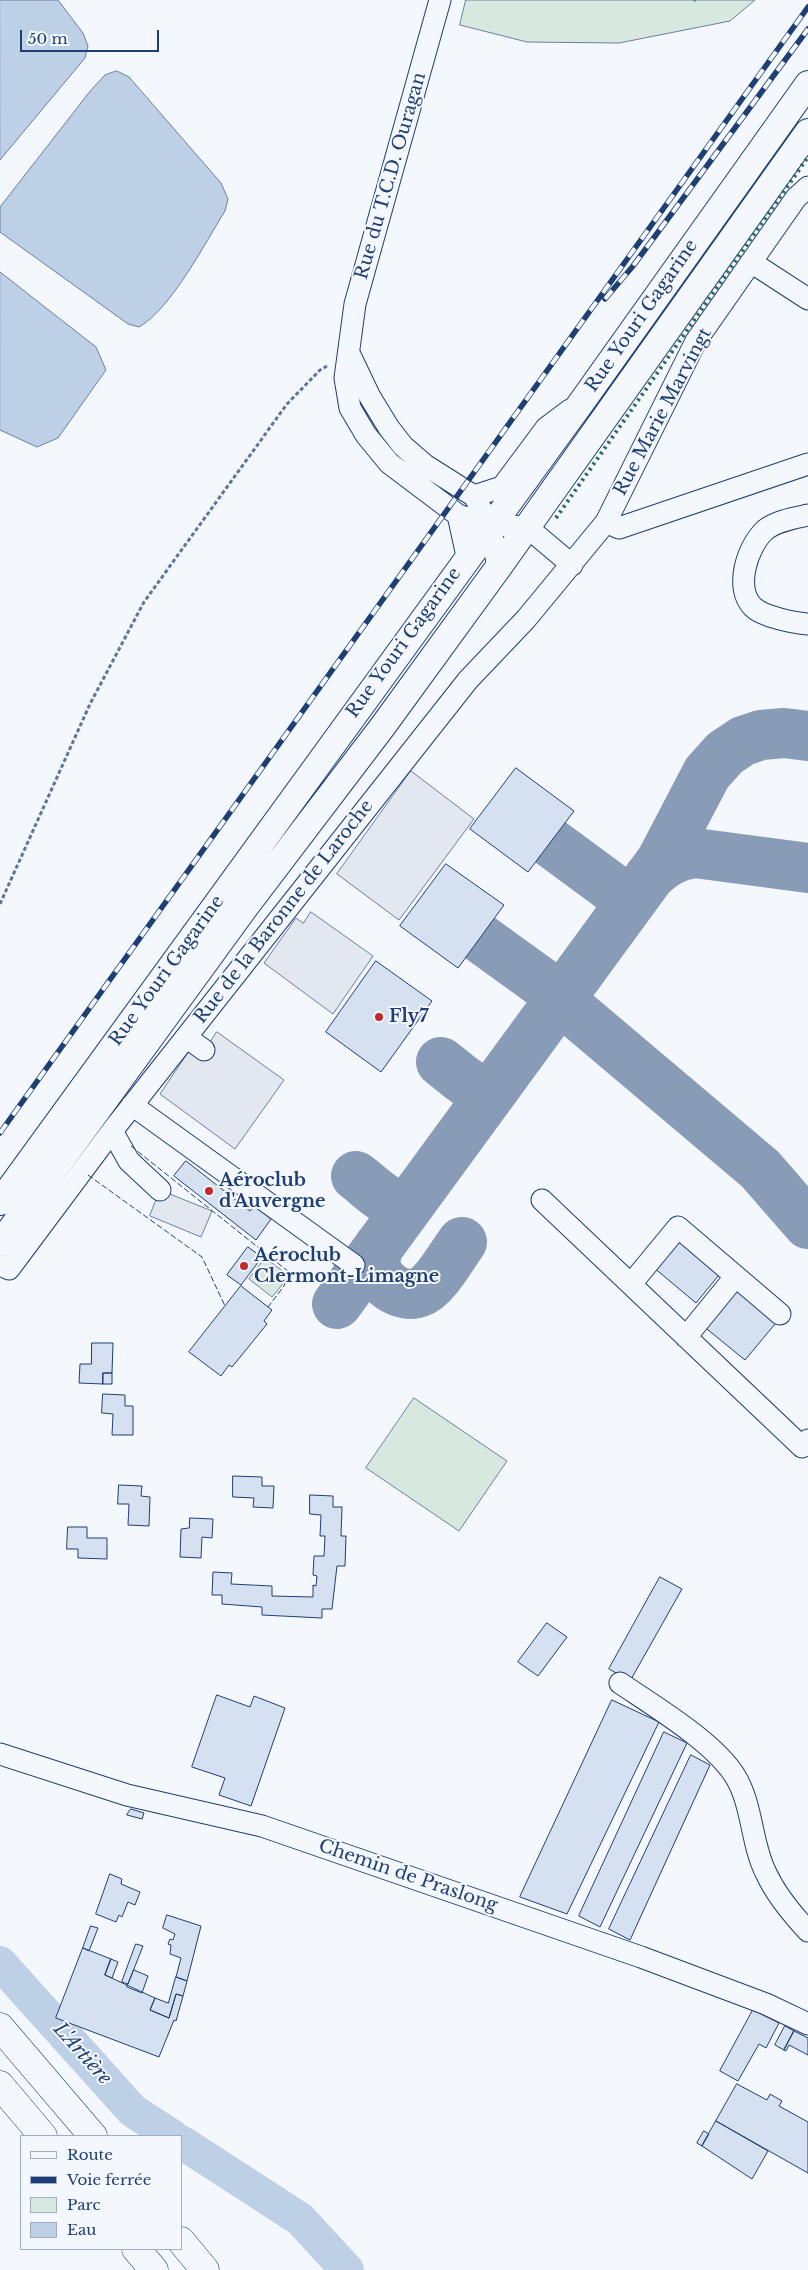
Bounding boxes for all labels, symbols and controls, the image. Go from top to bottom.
scale bar [22,20,161,52]
text: 50 m [28,29,68,48]
street label: Rue du T.C.D. Ouragan [351,70,431,282]
street label: Rue Youri Gagarine [581,236,703,396]
street label: Rue Marie Marvingt [610,324,716,500]
street label: Rue Youri Gagarine [342,564,466,722]
street label: Rue de la Baronne de Laroche [190,796,378,1028]
street label: Rue Youri Gagarine [105,892,229,1050]
place label: Fly7 [389,1006,428,1028]
marker: Fly7 [373,1011,385,1023]
place label: Aéroclub d'Auvergne [219,1170,326,1212]
marker: Aéroclub d'Auvergne [203,1185,215,1197]
place label: Aéroclub Clermont-Limagne [254,1245,439,1288]
marker: Aéroclub Clermont-Limagne [238,1260,250,1272]
street label: Chemin de Praslong [316,1835,500,1917]
water label: L'Artière [48,2018,116,2090]
legend [20,2135,182,2250]
text: Route [67,2145,113,2164]
text: Voie ferrée [67,2170,151,2189]
text: Parc [67,2195,100,2214]
text: Eau [67,2220,96,2239]

